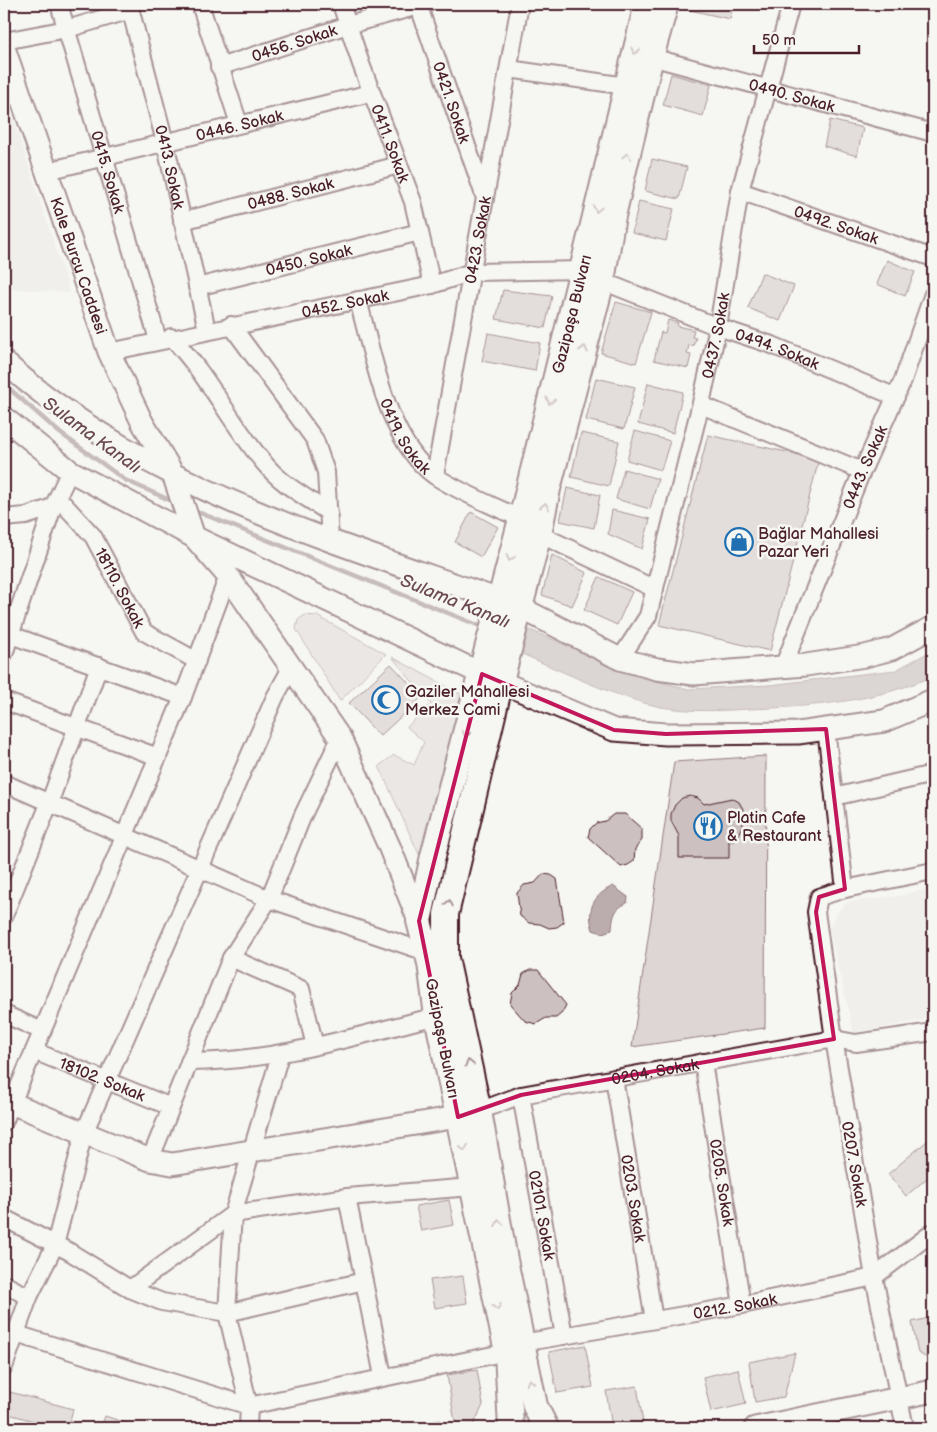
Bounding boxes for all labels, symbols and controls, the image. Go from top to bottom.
street label: 0456. Sokak [250,21,340,67]
scale bar [754,22,860,54]
text: 50 m [762,31,796,50]
one-way arrow [630,47,641,56]
street label: 0421. Sokak [428,60,473,146]
street label: 0490. Sokak [747,76,837,117]
street label: 0411. Sokak [366,102,413,186]
street label: 0446. Sokak [194,106,286,146]
street label: 0413. Sokak [150,123,188,211]
street label: 0415. Sokak [86,129,128,216]
one-way arrow [621,151,632,160]
street label: 0488. Sokak [246,174,336,215]
street label: Kale Burcu Caddesi [45,195,110,337]
street label: 0423. Sokak [462,195,496,285]
street label: 0492. Sokak [791,202,881,249]
one-way arrow [592,205,603,214]
street label: 0450. Sokak [264,241,354,281]
street label: Gazipaşa Bulvarı [549,253,596,376]
street label: 0452. Sokak [300,286,391,323]
street label: 0437. Sokak [699,291,734,380]
street label: 0494. Sokak [732,325,822,375]
one-way arrow [578,344,589,353]
water label: Sulama Kanalı [39,393,145,478]
street label: 0419. Sokak [375,396,434,479]
one-way arrow [545,396,556,405]
street label: 0443. Sokak [840,423,892,512]
one-way arrow [539,502,549,511]
place label: Bağlar Mahallesi Pazar Yeri [758,525,879,562]
shop icon: Bağlar Mahallesi Pazar Yeri [724,527,754,557]
street label: 18110. Sokak [90,545,148,632]
one-way arrow [506,554,516,562]
water label: Sulama Kanalı [397,570,513,633]
place label: Gaziler Mahallesi Merkez Cami [405,683,529,720]
mosque icon: Gaziler Mahallesi Merkez Cami [371,685,401,715]
one-way arrow [461,729,471,737]
place label: Platin Cafe & Restaurant [727,809,822,846]
restaurant icon: Platin Cafe & Restaurant [693,811,723,841]
one-way arrow [443,899,453,908]
street label: Gazipaşa Bulvarı [421,977,462,1100]
street label: 18102. Sokak [56,1054,148,1106]
street label: 0204. Sokak [610,1055,701,1090]
one-way arrow [464,1059,475,1068]
street label: 0207. Sokak [837,1120,870,1209]
street label: 0205. Sokak [705,1138,737,1228]
one-way arrow [459,1144,469,1153]
street label: 0203. Sokak [616,1153,649,1244]
street label: 02101. Sokak [524,1169,558,1262]
one-way arrow [494,1219,504,1227]
street label: 0212. Sokak [692,1290,779,1324]
one-way arrow [492,1303,502,1312]
one-way arrow [525,1378,536,1387]

